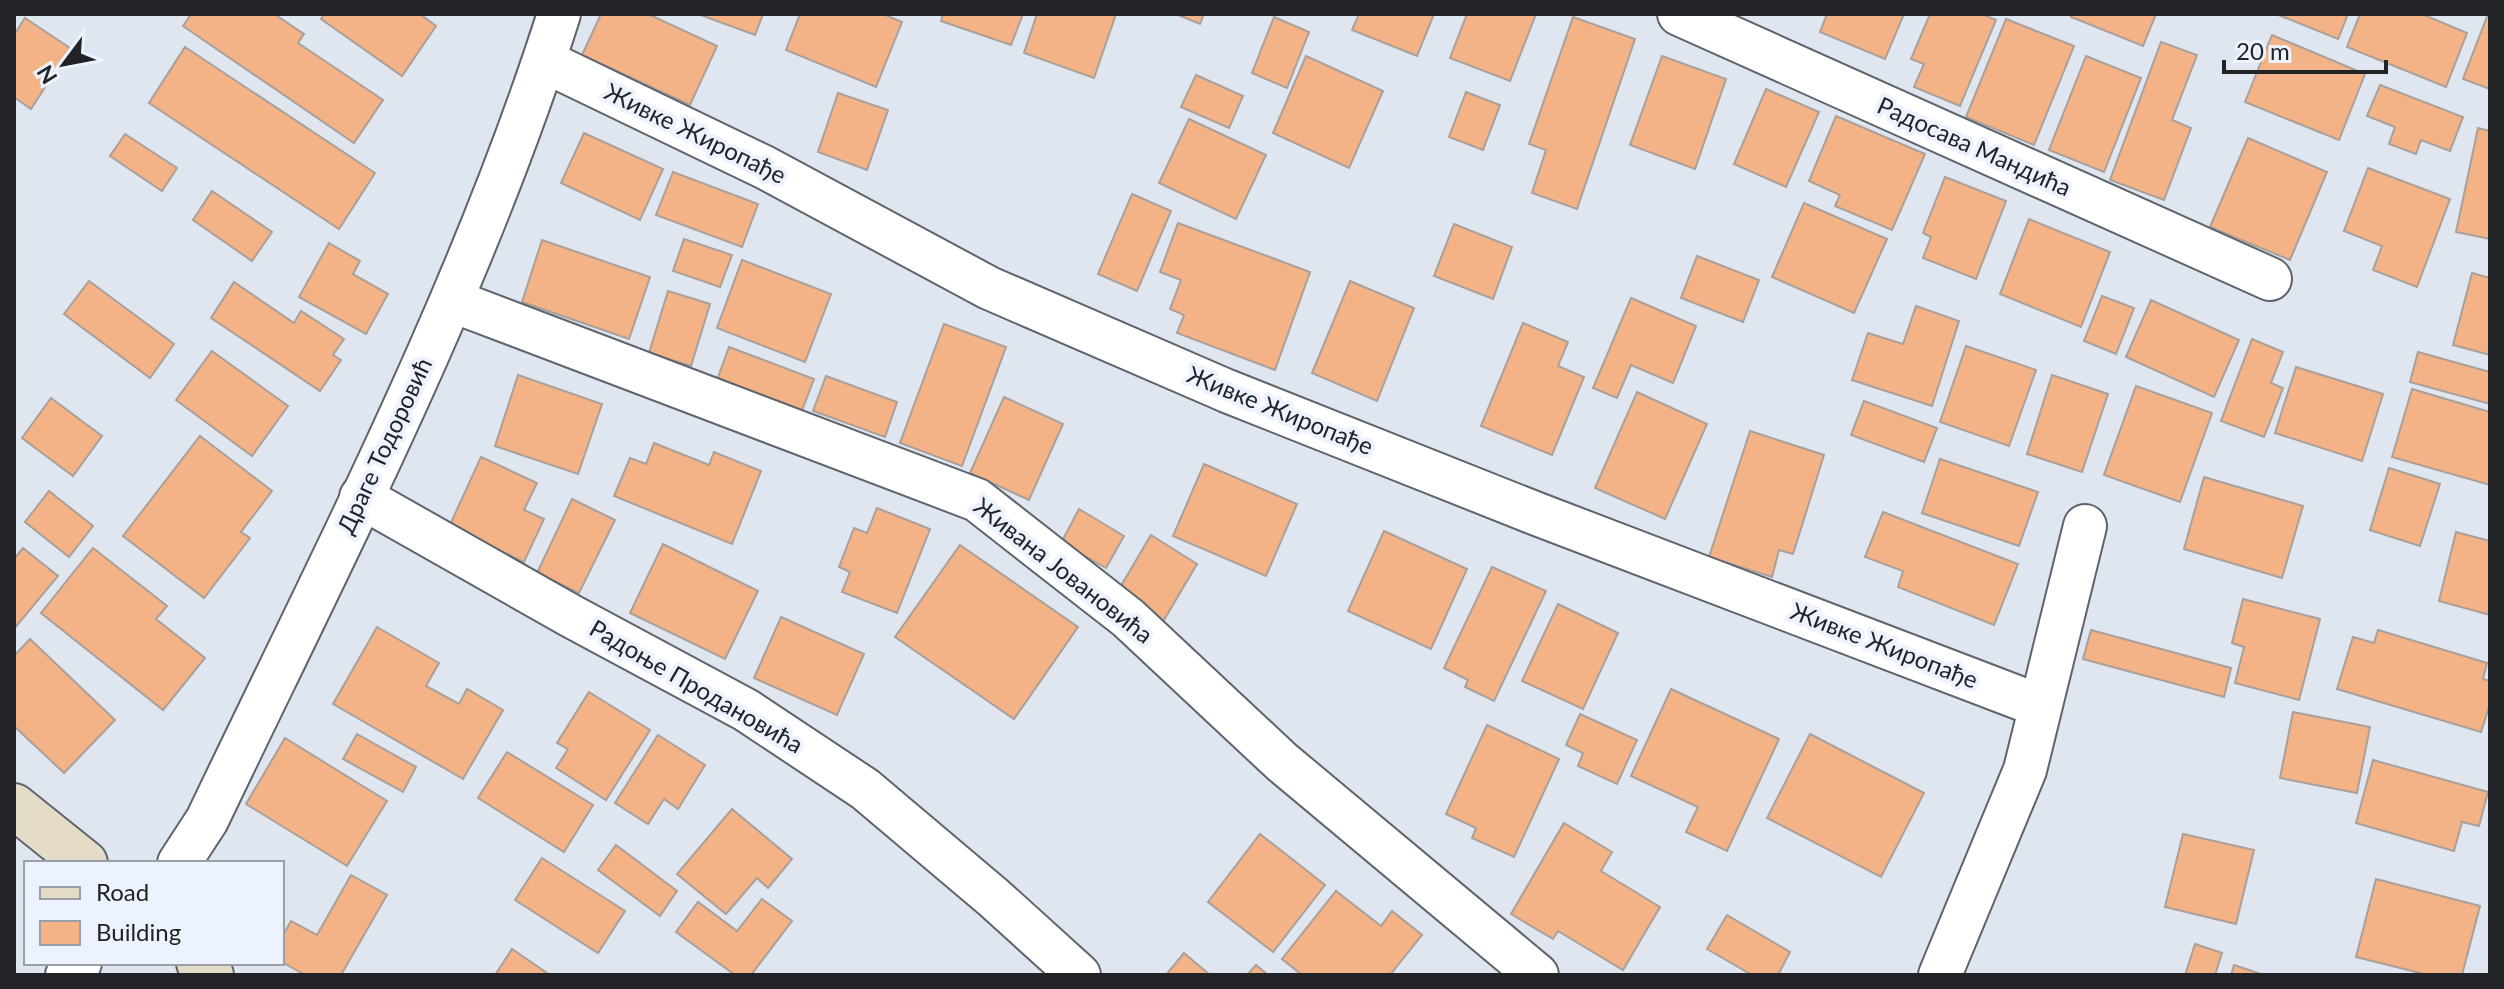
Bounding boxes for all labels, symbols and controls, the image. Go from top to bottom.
north arrow [24,24,104,104]
scale bar [2224,24,2386,74]
text: 20 m [2236,36,2290,65]
text: N [31,61,63,89]
street label: Живке Жиропађе [600,76,791,189]
street label: Радосава Мандића [1873,90,2076,201]
street label: Драге Тодоровић [330,353,437,538]
street label: Живке Жиропађе [1183,359,1378,460]
street label: Живана Јовановића [969,491,1159,649]
street label: Живке Жиропађе [1787,596,1982,694]
street label: Радоње Продановића [585,613,809,759]
legend [24,861,284,965]
text: Road [96,877,149,906]
text: Building [96,917,181,946]

